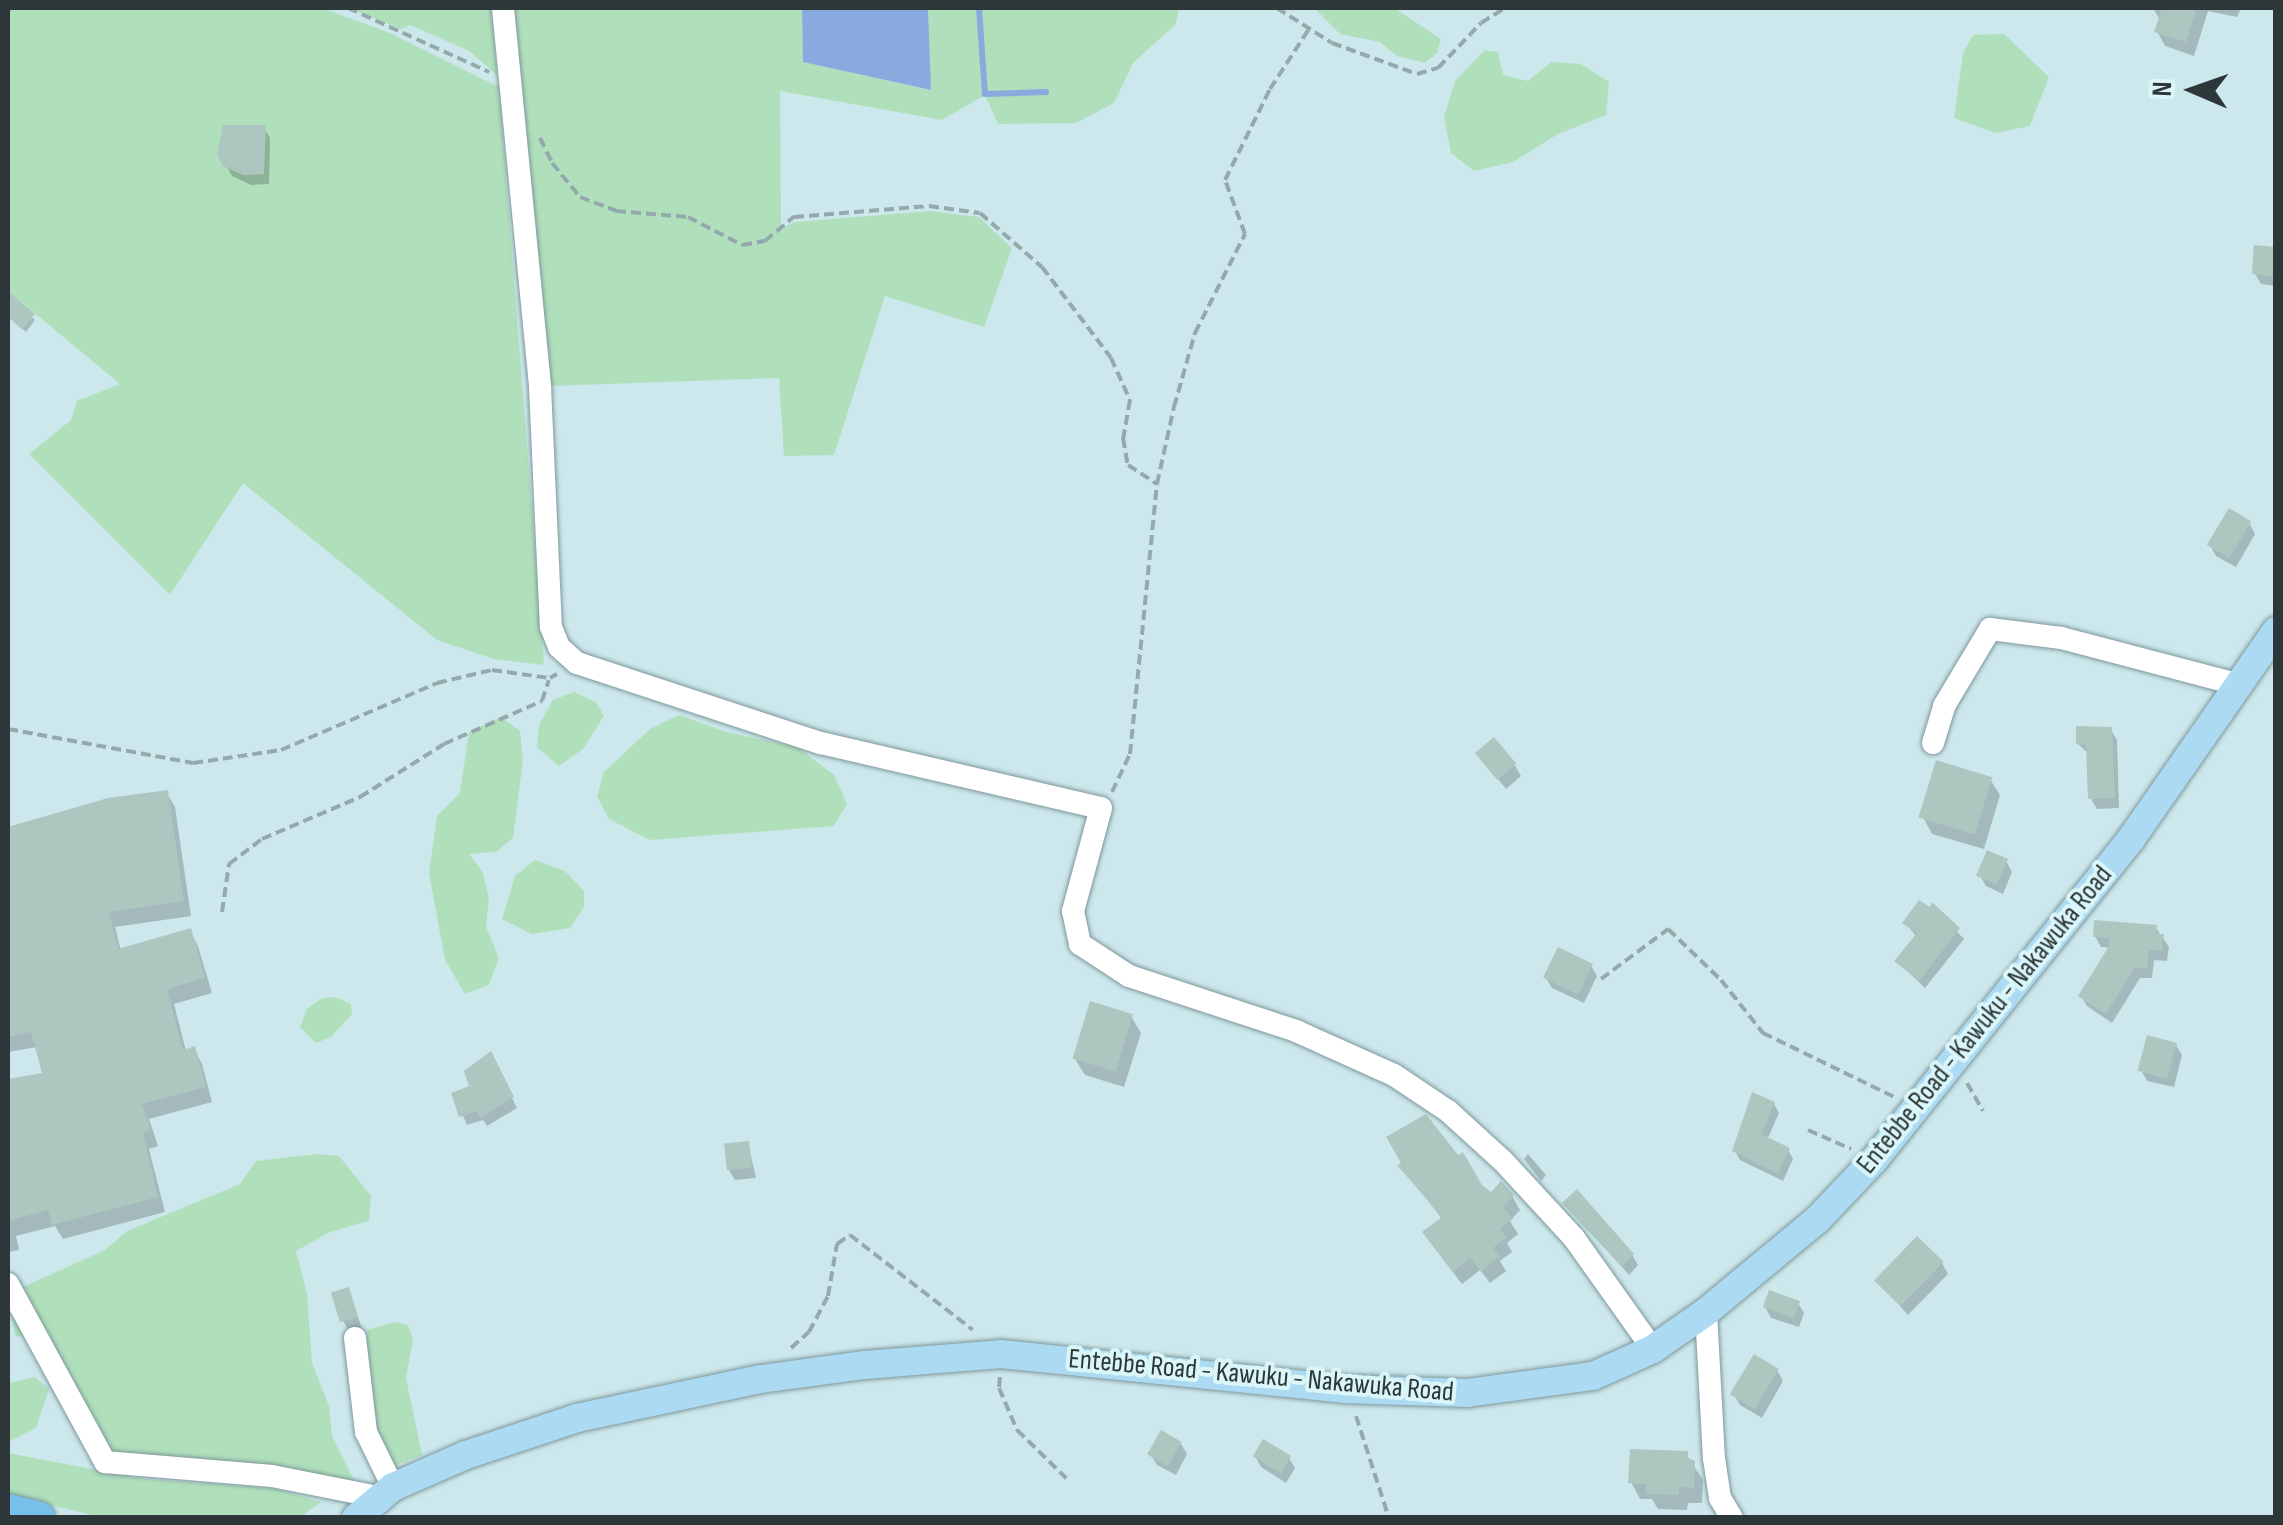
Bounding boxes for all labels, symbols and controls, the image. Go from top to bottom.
north arrow [2143,40,2243,140]
text: N [2146,81,2179,97]
street label: Entebbe Road - Kawuku - Nakawuka Road [1850,859,2120,1181]
street label: Entebbe Road - Kawuku - Nakawuka Road [1067,1342,1455,1410]

